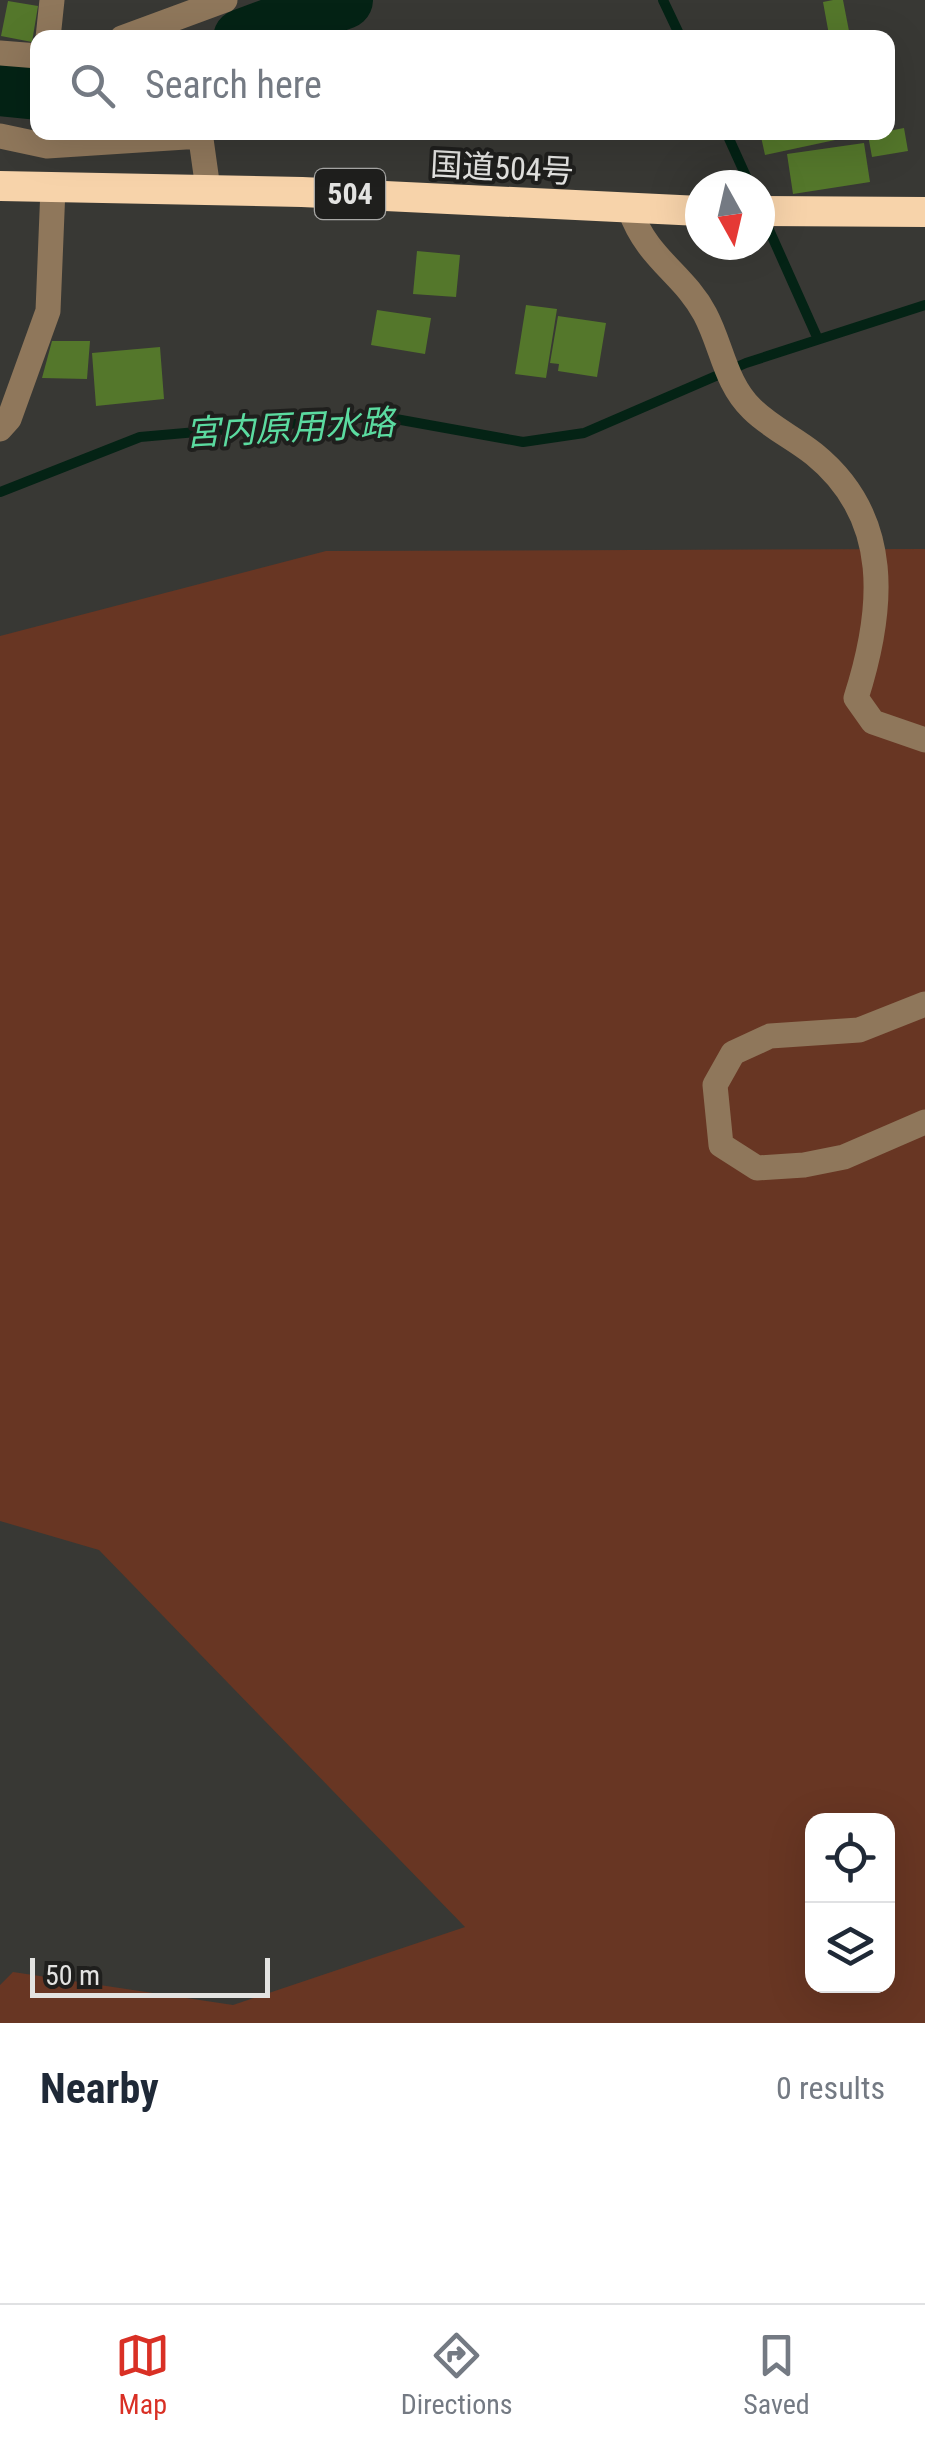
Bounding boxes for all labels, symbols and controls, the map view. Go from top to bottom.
search box [30,30,895,140]
icon: search [65,58,120,113]
text: Search here [145,63,322,107]
street label: 国道504号 [429,145,575,191]
road number: 504 [315,169,385,219]
north arrow [685,170,775,260]
water label: 宮内原用水路 [184,402,399,454]
map controls [805,1813,895,1993]
button: locate [805,1813,895,1903]
button: layers [805,1903,895,1993]
scale bar [30,1953,270,1998]
text: 50 m [45,1959,100,1992]
text: Nearby [40,2064,159,2113]
text: 0 results [776,2069,885,2107]
tab: Map [115,2328,170,2421]
tab: Directions [401,2328,513,2421]
tab: Saved [743,2328,810,2421]

